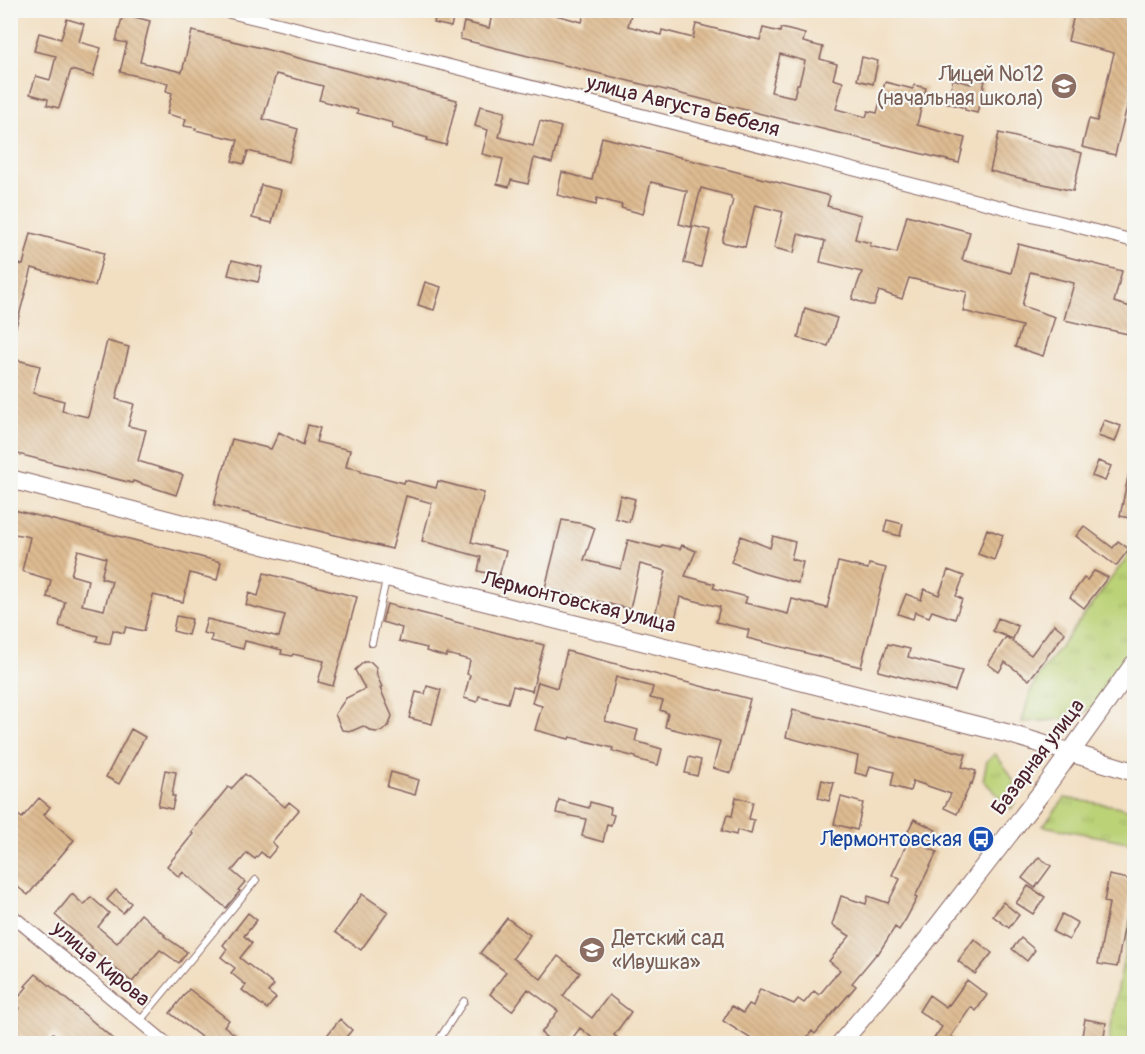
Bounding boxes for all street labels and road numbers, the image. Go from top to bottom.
street label: улица Августа Бебеля [583,69,782,143]
street label: Лермонтовская улица [478,565,679,639]
street label: Базарная улица [985,693,1091,821]
street label: улица Кирова [46,915,155,1013]

